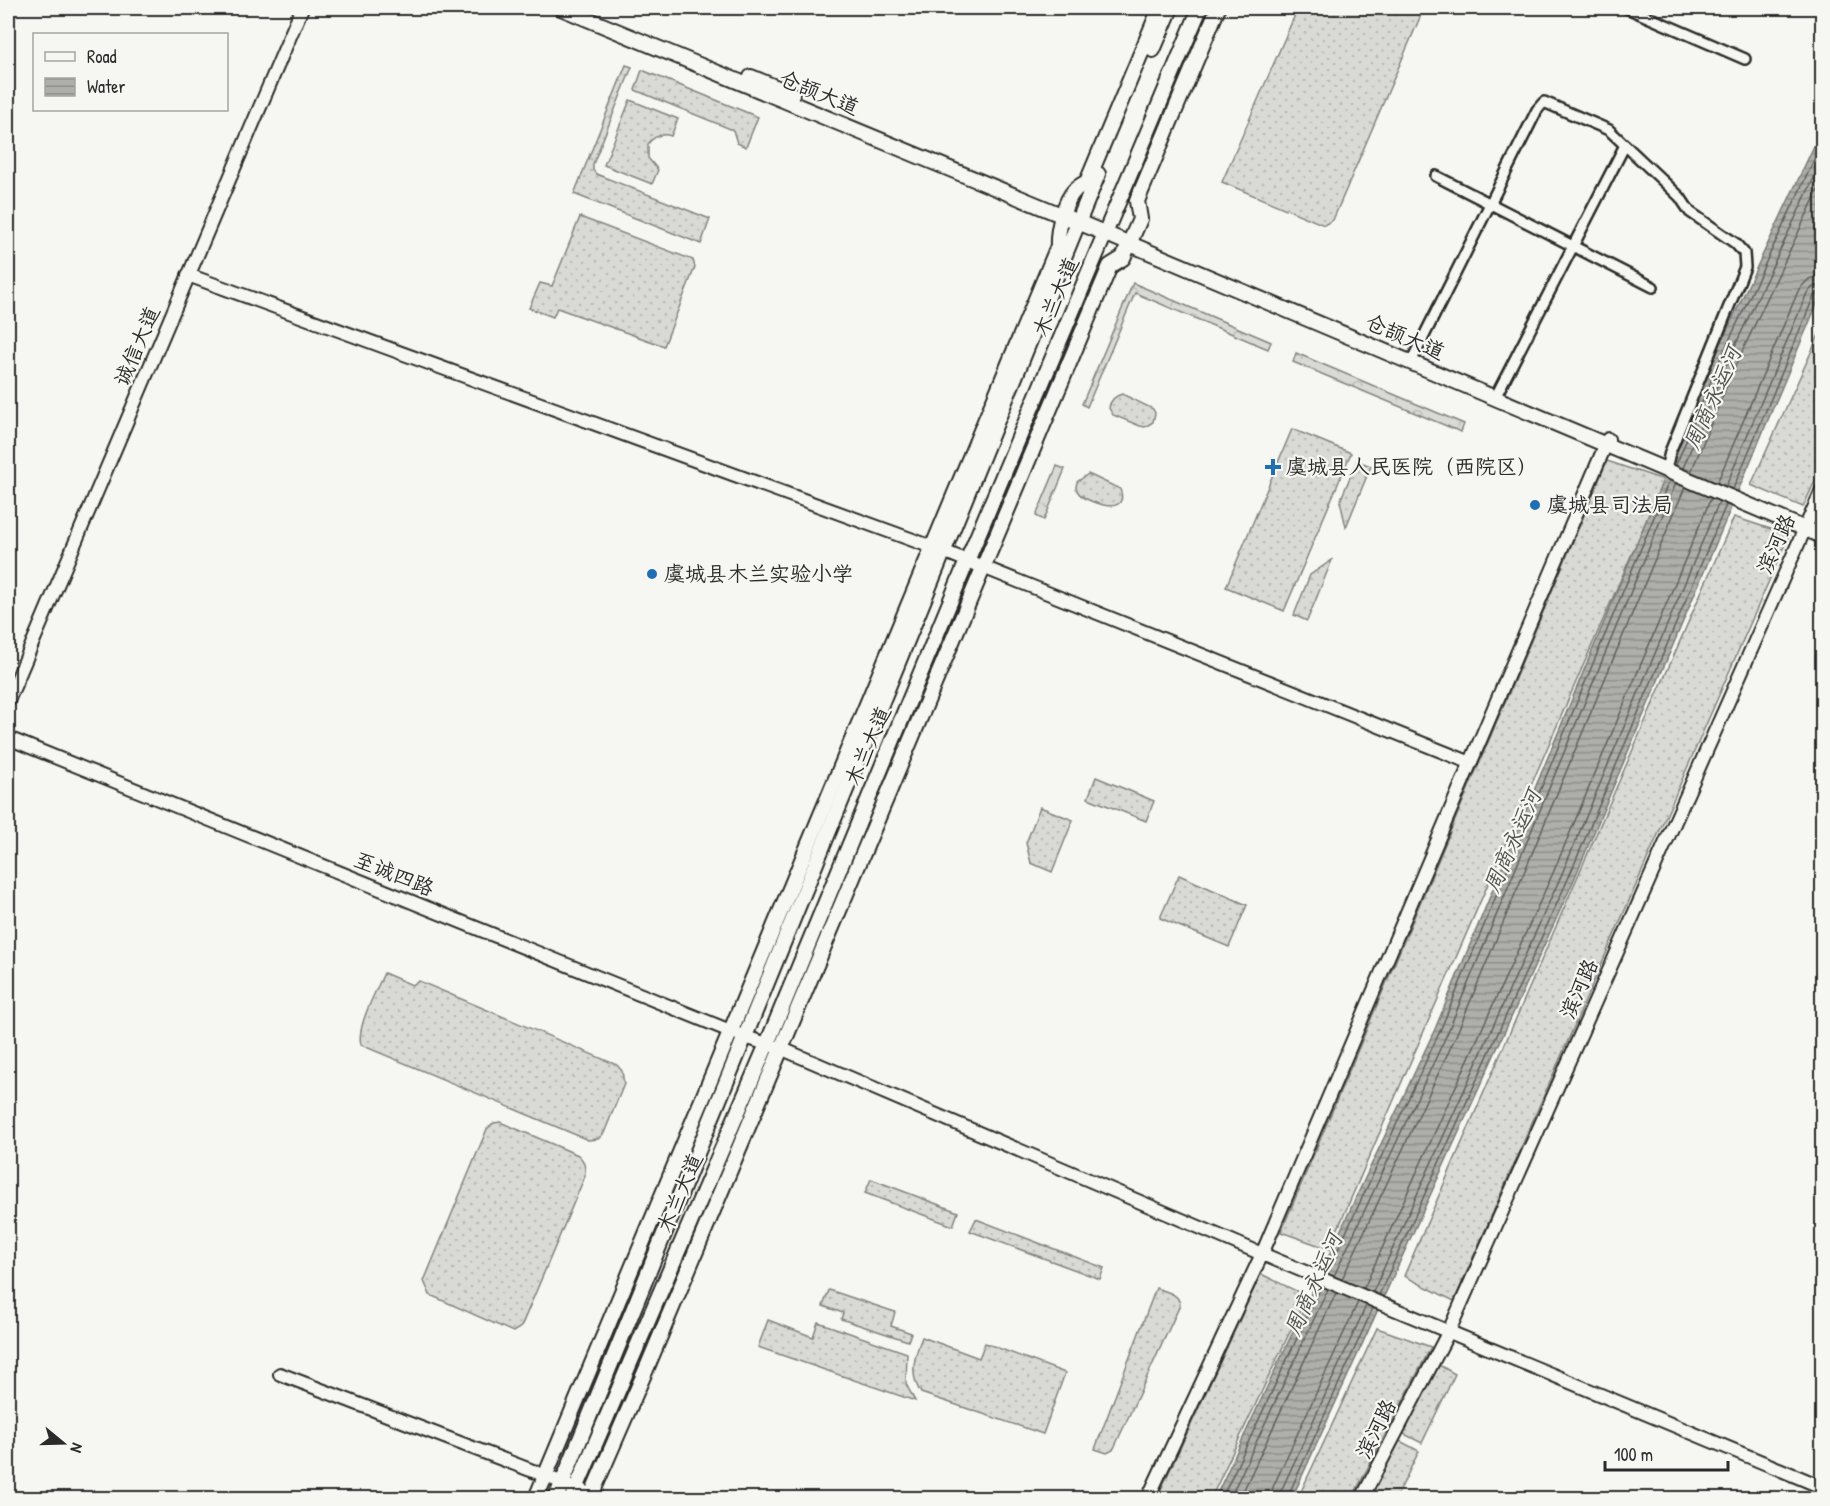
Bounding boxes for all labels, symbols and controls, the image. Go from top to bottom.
legend [33,33,228,111]
text: Road [87,44,117,69]
street label: 仓颉大道 [775,63,864,122]
text: Water [87,74,125,99]
street label: 木兰大道 [1026,252,1085,341]
street label: 诚信大道 [107,301,166,390]
street label: 仓颉大道 [1361,307,1450,366]
water label: 周商永运河 [1676,339,1749,454]
place label: 虞城县人民医院（西院区） [1286,452,1538,481]
marker: 虞城县人民医院（西院区） [1264,458,1282,476]
place label: 虞城县司法局 [1547,490,1673,519]
marker: 虞城县司法局 [1528,498,1542,512]
street label: 滨河路 [1749,509,1802,578]
place label: 虞城县木兰实验小学 [664,559,853,588]
marker: 虞城县木兰实验小学 [645,567,659,581]
street label: 木兰大道 [838,701,897,790]
water label: 周商永运河 [1476,782,1549,897]
street label: 至诚四路 [350,844,439,903]
street label: 滨河路 [1552,954,1605,1023]
street label: 木兰大道 [650,1148,709,1237]
water label: 周商永运河 [1277,1225,1350,1340]
street label: 滨河路 [1348,1394,1403,1463]
north arrow [33,1413,93,1473]
scale bar [1605,1434,1728,1472]
text: N [65,1440,89,1456]
text: 100 m [1614,1442,1653,1467]

